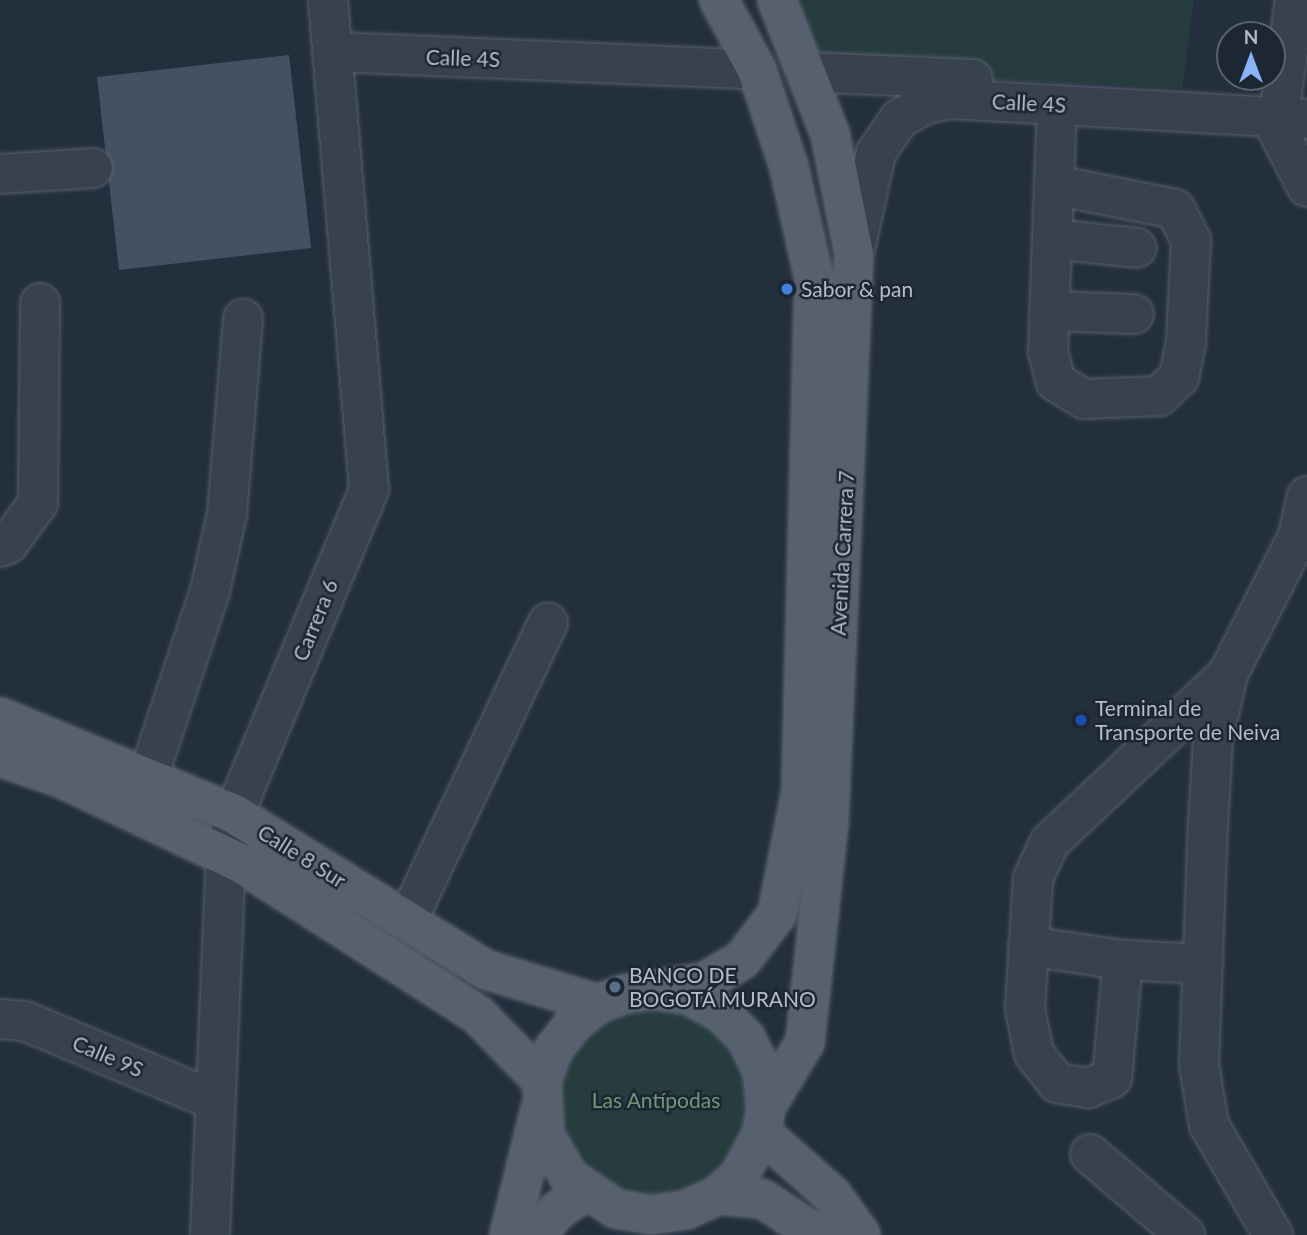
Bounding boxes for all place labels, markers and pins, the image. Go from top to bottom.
place label: Sabor & pan [801,276,914,302]
marker: Sabor & pan [779,281,795,297]
place label: Terminal de Transporte de Neiva [1095,695,1280,745]
marker: Terminal de Transporte de Neiva [1073,712,1089,728]
place label: BANCO DE BOGOTÁ MURANO [629,962,817,1012]
marker: BANCO DE BOGOTÁ MURANO [607,979,623,995]

